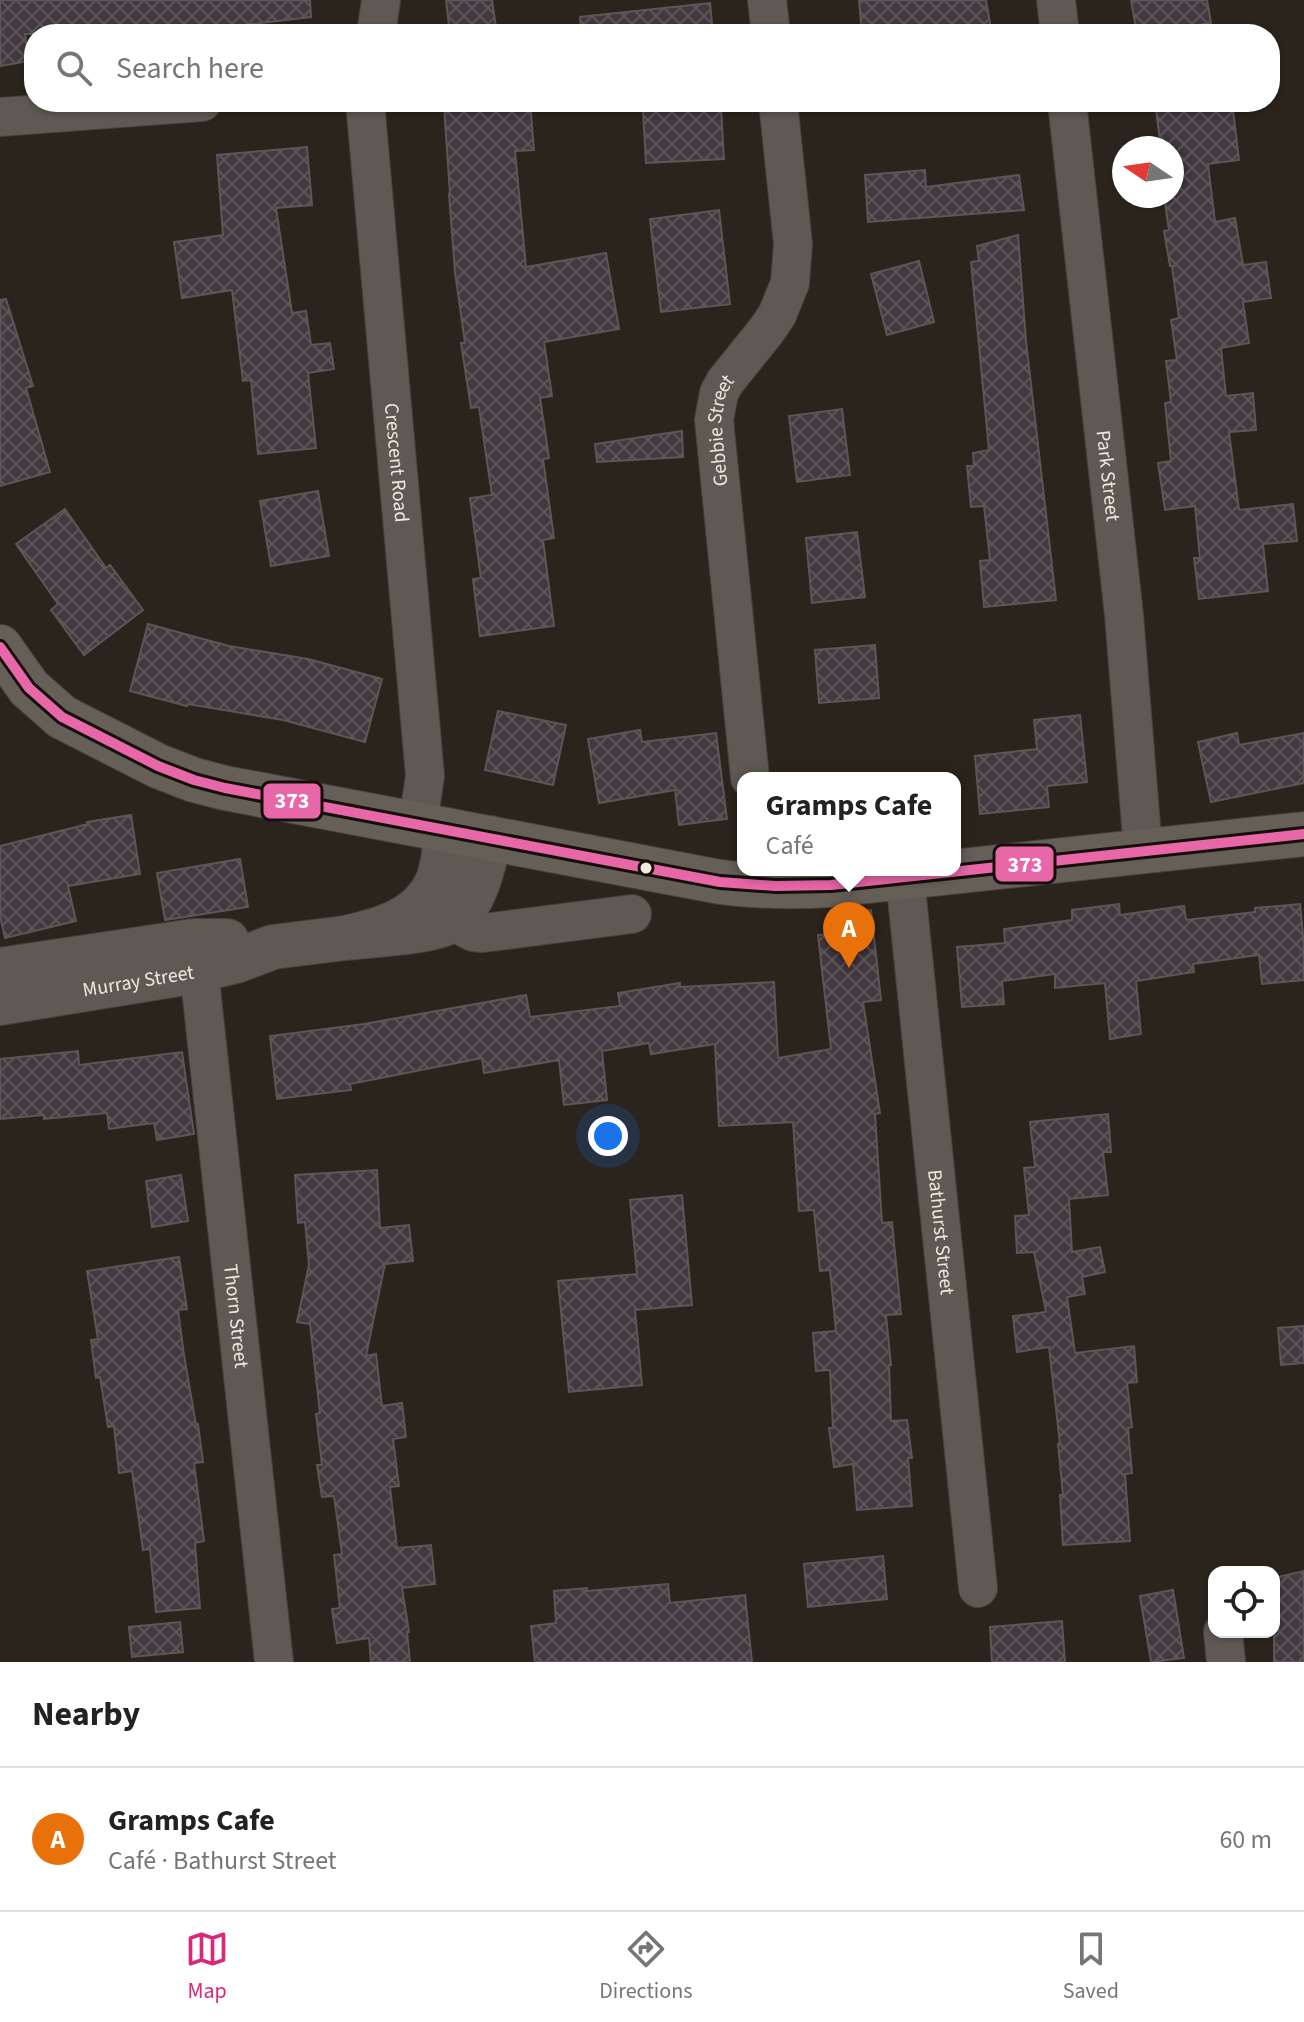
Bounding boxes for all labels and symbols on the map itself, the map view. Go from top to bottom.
north arrow [1112,136,1184,208]
street label: Gebbie Street [701,368,741,487]
street label: Crescent Road [377,402,415,524]
street label: Park Street [1089,429,1127,523]
line badge: 373 [262,782,322,820]
text: 373 [275,785,309,817]
line badge: 373 [994,845,1055,883]
text: 373 [1008,849,1042,881]
unlabelled marker [638,860,654,876]
pin: A [823,902,875,968]
street label: Murray Street [81,959,196,1004]
your location [588,1116,628,1156]
street label: Bathurst Street [920,1168,961,1297]
street label: Thorn Street [216,1263,255,1370]

